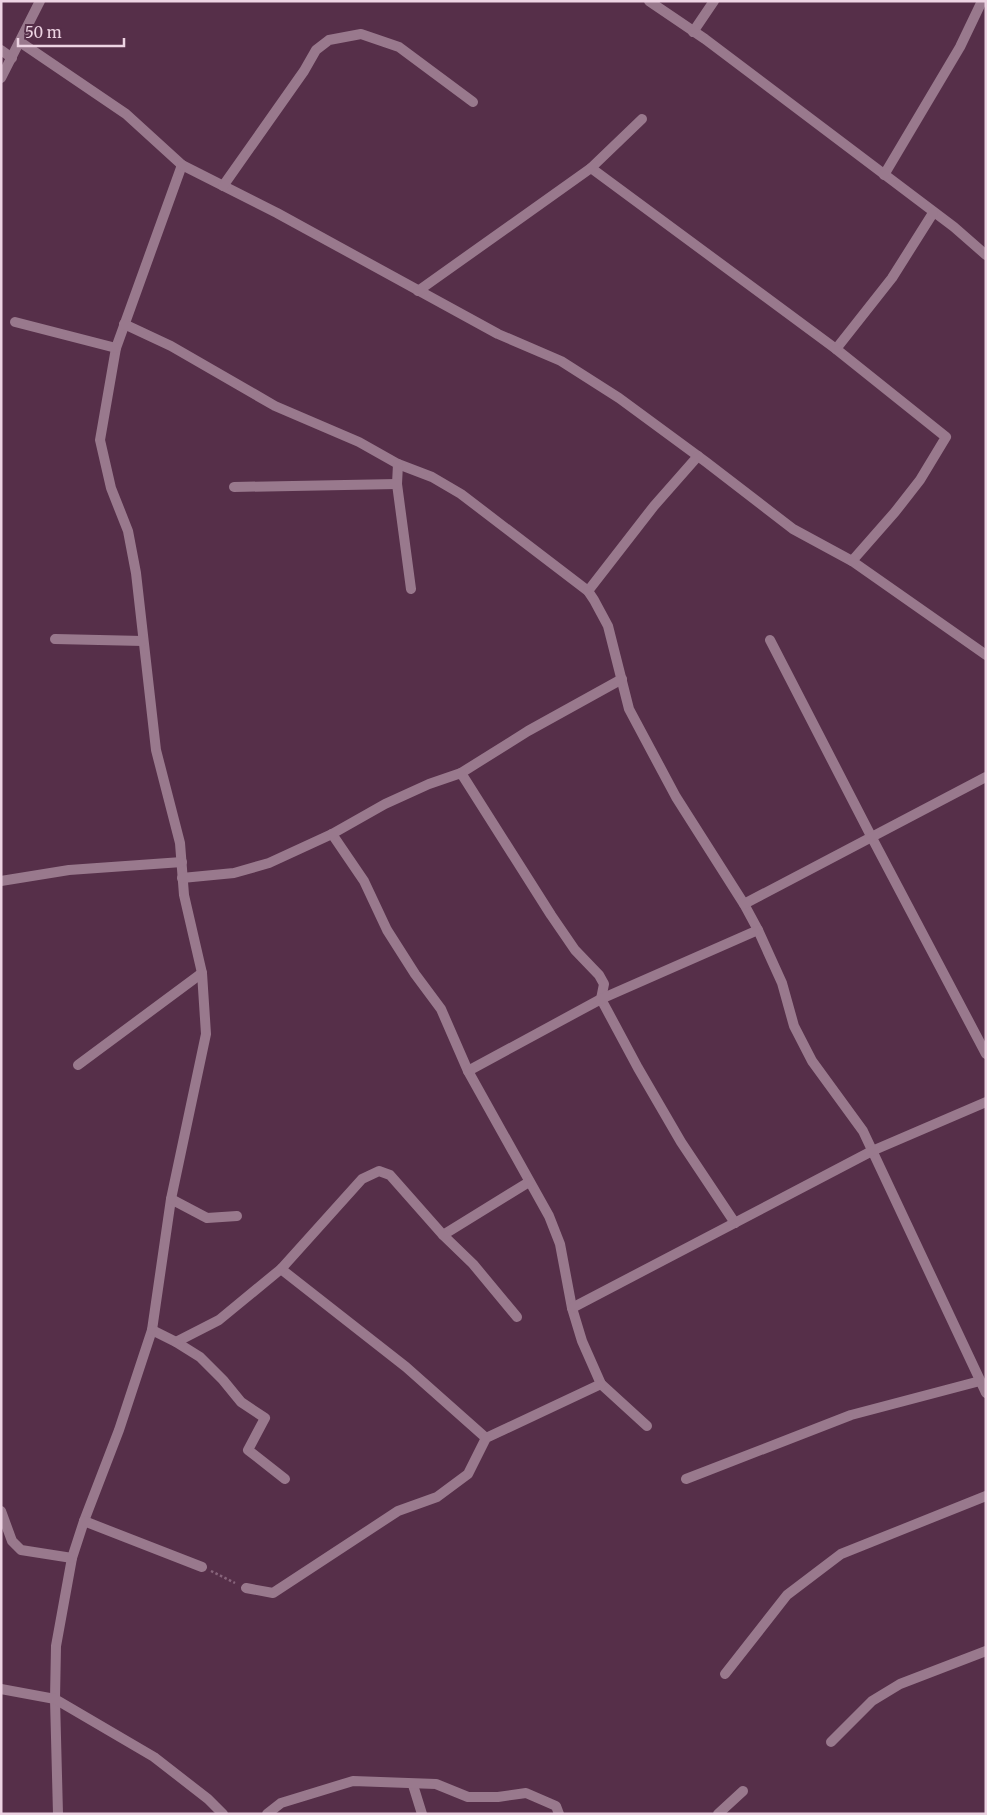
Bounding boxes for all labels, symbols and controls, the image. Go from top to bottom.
scale bar [18,15,124,47]
text: 50 m [25,23,62,42]

